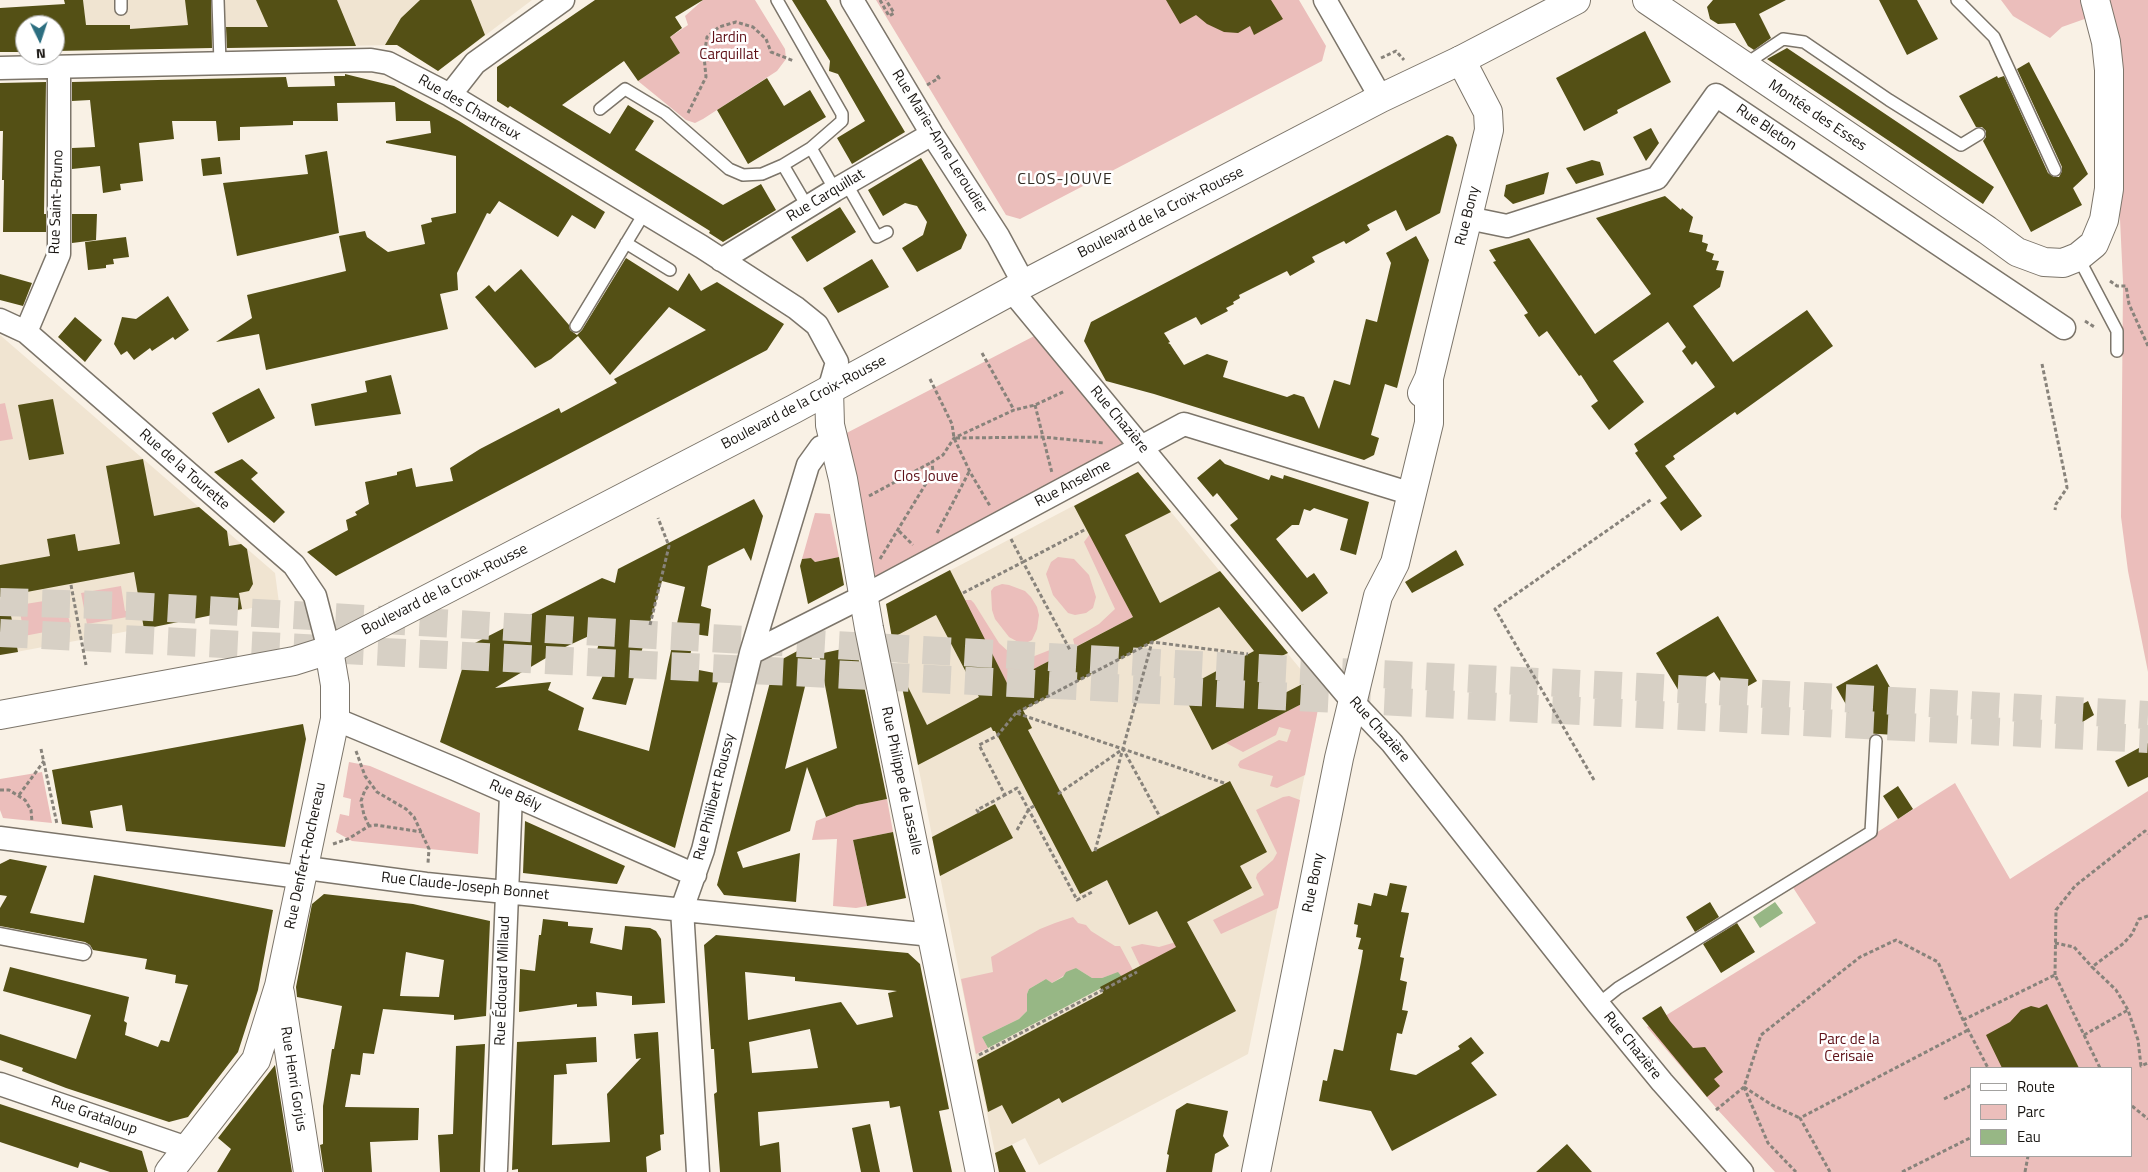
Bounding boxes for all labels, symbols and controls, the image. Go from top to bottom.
north arrow [15,15,65,65]
park label: Jardin Carquillat [699,29,759,64]
text: N [35,44,47,65]
street label: Rue Marie-Anne Leroudier [887,67,991,217]
street label: Rue des Chartreux [415,71,523,145]
street label: Montée des Esses [1764,76,1870,156]
street label: Rue Bleton [1732,101,1800,155]
street label: Rue Saint-Bruno [46,149,68,255]
street label: Boulevard de la Croix-Rousse [1075,163,1247,263]
street label: Rue Carquillat [784,166,868,226]
district label: CLOS-JOUVE [1016,170,1114,190]
street label: Rue Bony [1452,185,1484,247]
street label: Boulevard de la Croix-Rousse [719,352,889,454]
street label: Rue Chazière [1086,383,1152,457]
street label: Rue de la Tourette [135,426,233,514]
street label: Rue Anselme [1032,457,1114,511]
park label: Clos Jouve [894,468,958,486]
street label: Boulevard de la Croix-Rousse [359,540,531,640]
street label: Rue Chazière [1345,693,1413,767]
street label: Rue Philippe de Lassalle [876,705,926,857]
street label: Rue Philibert Roussy [691,732,739,862]
street label: Rue Bély [486,776,544,816]
street label: Rue Denfert-Rochereau [282,781,330,931]
street label: Rue Bony [1299,852,1329,914]
street label: Rue Claude-Joseph Bonnet [380,869,550,905]
street label: Rue Édouard Millaud [492,916,514,1046]
street label: Rue Chazière [1599,1008,1665,1084]
street label: Rue Henri Gorjus [276,1025,310,1133]
park label: Parc de la Cerisaie [1818,1031,1880,1066]
legend [1970,1067,2133,1157]
text: Route [2017,1075,2055,1098]
street label: Rue Grataloup [49,1093,139,1139]
text: Parc [2017,1100,2045,1123]
text: Eau [2017,1125,2041,1148]

